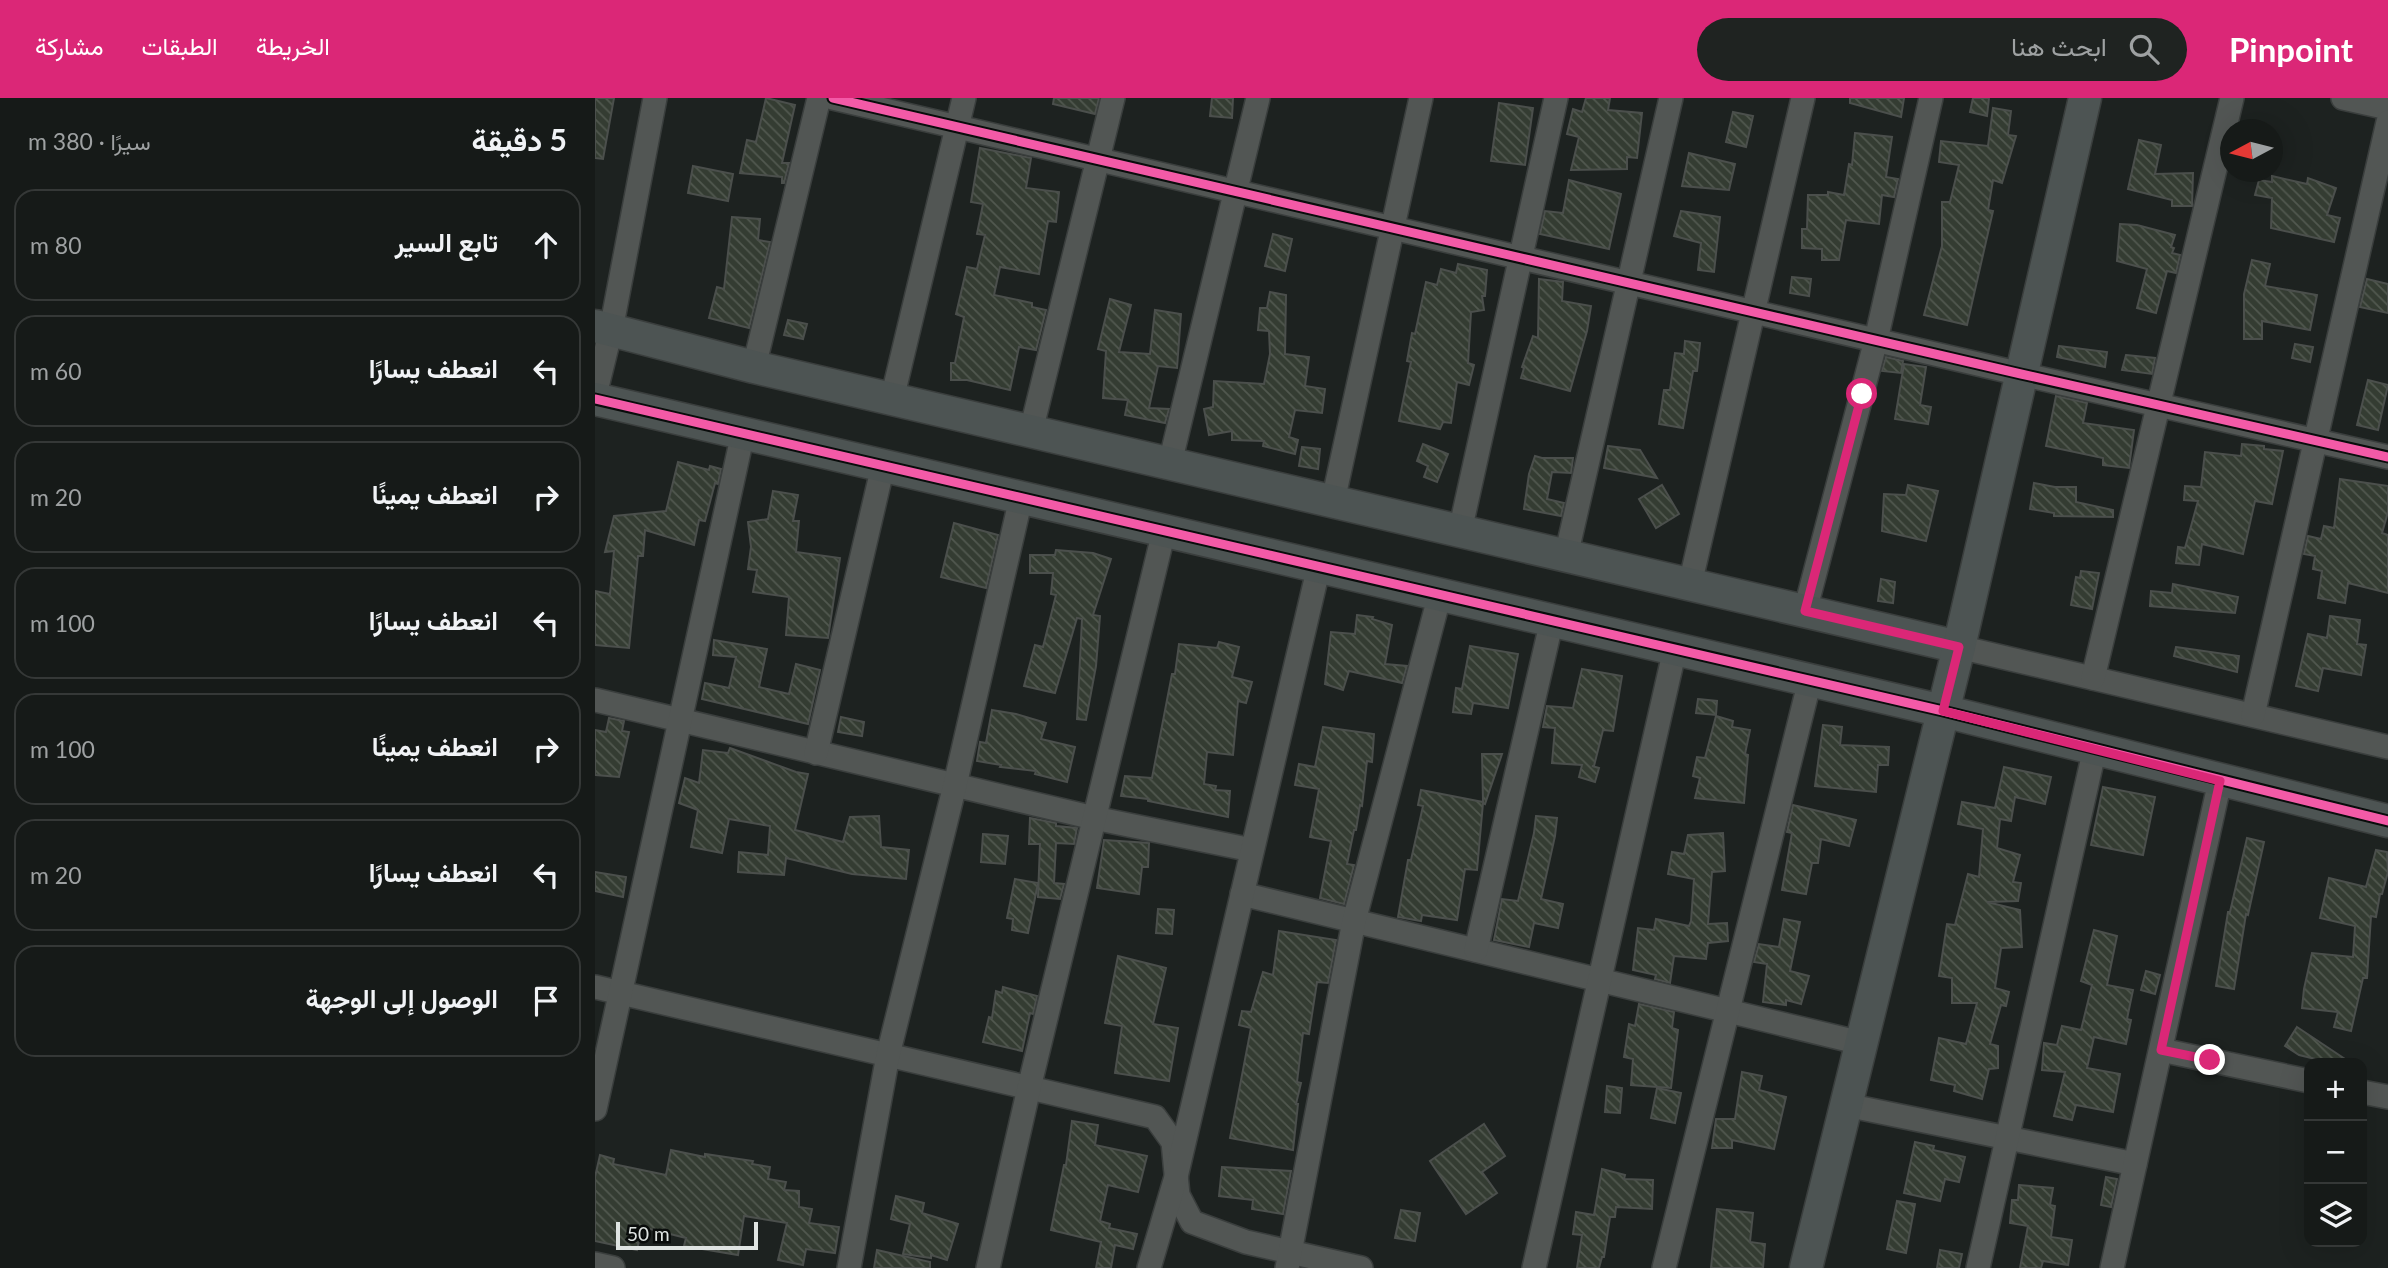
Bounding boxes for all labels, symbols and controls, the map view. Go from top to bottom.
search box [1697,18,2187,81]
text: Pinpoint [2229,29,2353,69]
text: ابحث هنا [2011,30,2107,62]
icon: search [2125,30,2163,68]
text: مشاركة [35,31,103,60]
text: الطبقات [141,31,218,60]
text: الخريطة [256,31,330,60]
north arrow [2220,119,2283,182]
text: 5 دقيقة [472,121,567,157]
text: سيرًا · 380 m [28,127,151,155]
text: تابع السير [395,226,498,258]
icon: ahead [527,226,565,264]
text: 80 m [30,231,82,259]
text: انعطف يسارًا [369,352,498,384]
icon: left [527,352,565,390]
text: 60 m [30,357,82,385]
route start [1846,378,1877,409]
text: انعطف يمينًا [372,478,498,510]
icon: right [527,478,565,516]
text: 20 m [30,483,82,511]
text: انعطف يسارًا [369,604,498,636]
icon: left [527,604,565,642]
text: 100 m [30,609,95,637]
text: انعطف يمينًا [372,730,498,762]
icon: right [527,730,565,768]
text: 100 m [30,735,95,763]
text: انعطف يسارًا [369,856,498,888]
icon: left [527,856,565,894]
text: 20 m [30,861,82,889]
text: الوصول إلى الوجهة [306,982,498,1014]
icon: arrive [527,982,565,1020]
route end [2194,1044,2225,1075]
map controls [2304,1058,2367,1247]
button: + [2304,1058,2367,1121]
button: − [2304,1121,2367,1184]
button: layers [2304,1184,2367,1247]
scale bar [616,1219,758,1251]
text: 50 m [627,1222,670,1245]

